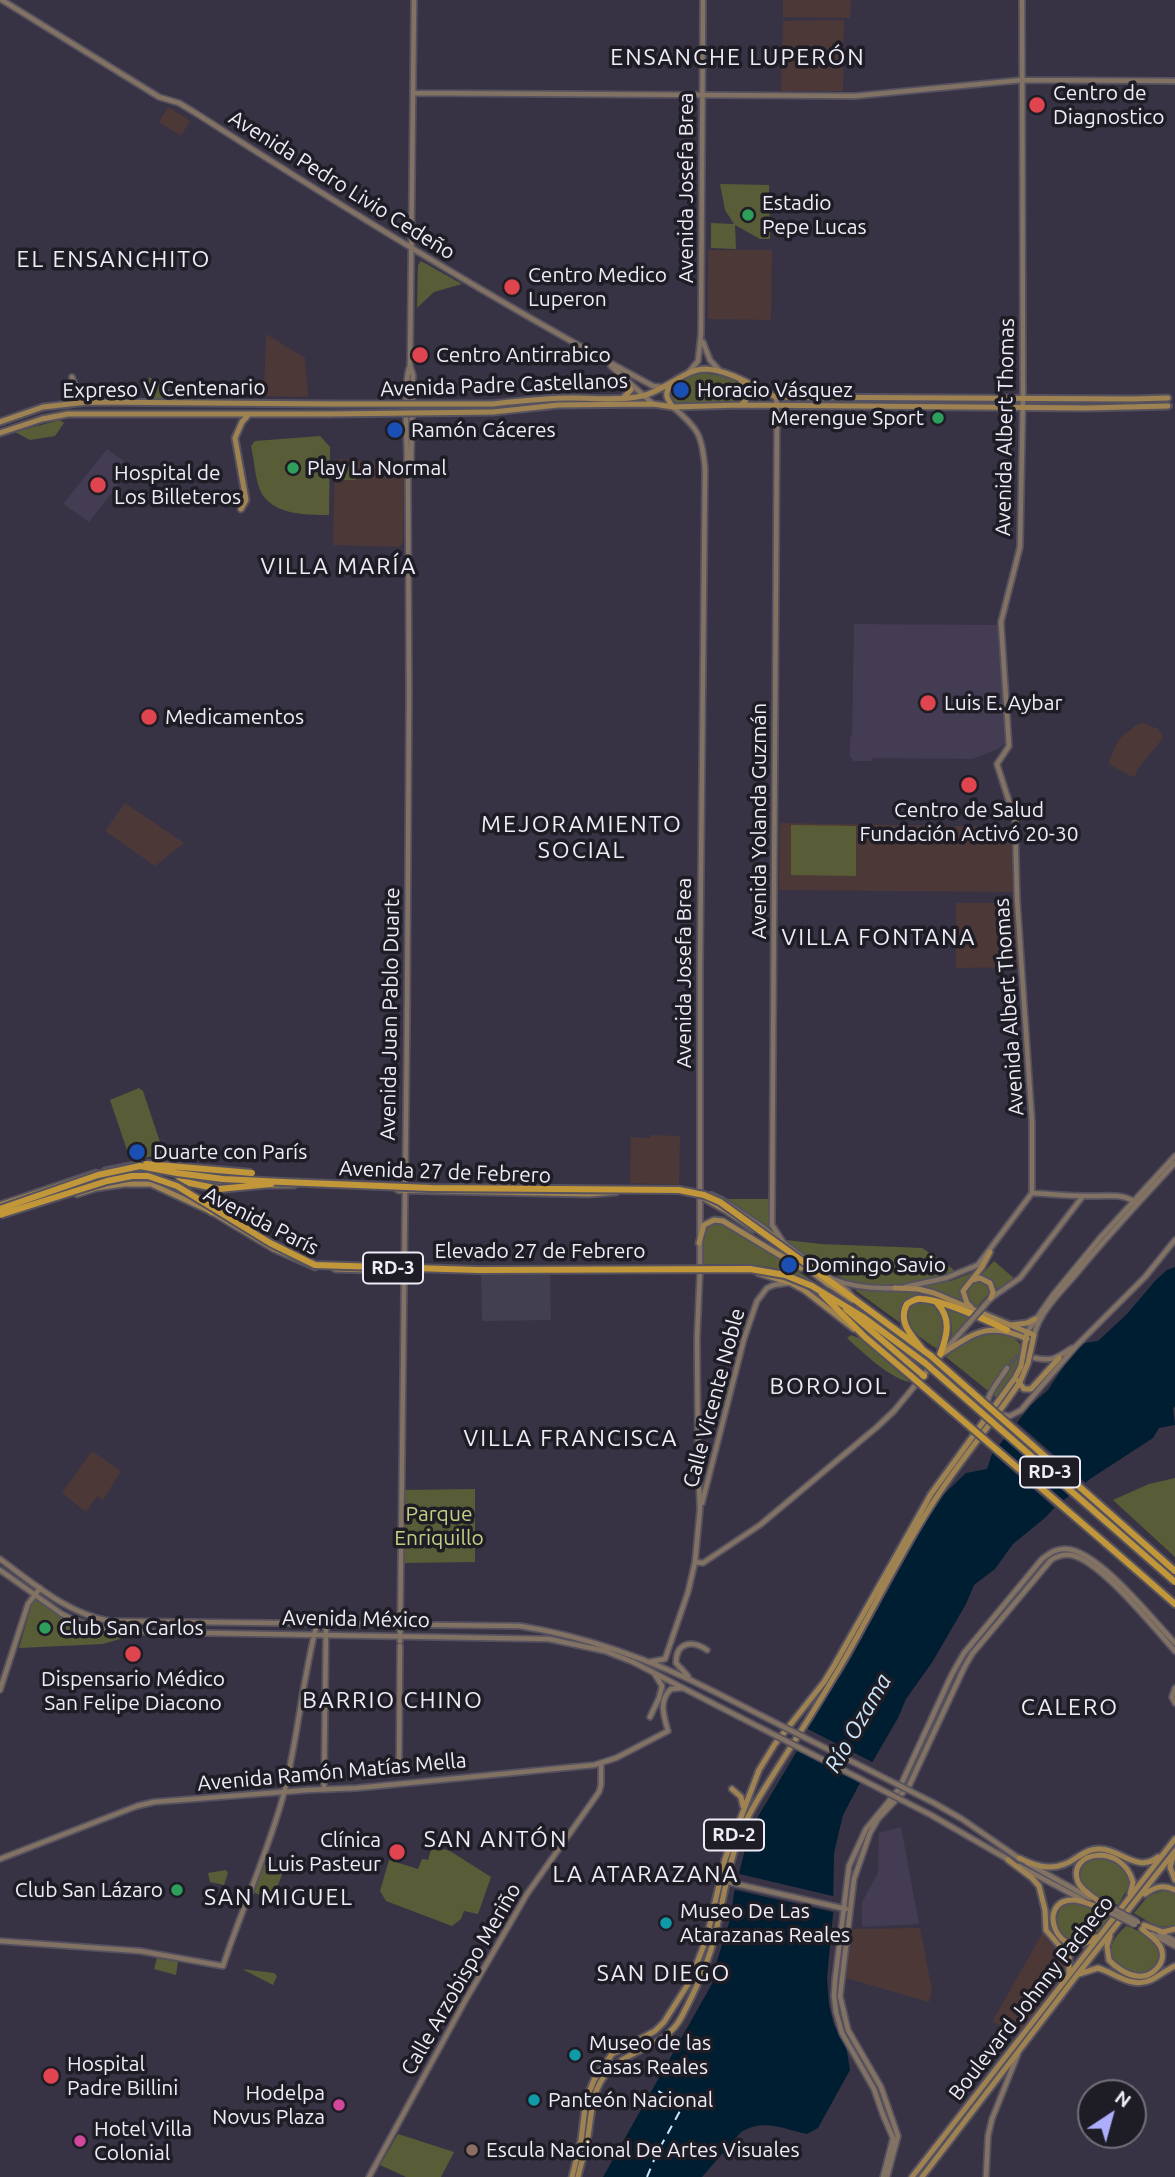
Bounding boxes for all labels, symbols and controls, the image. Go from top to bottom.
district label: ENSANCHE LUPERÓN [612,43,864,71]
place label: Centro de Diagnostico [1053,80,1165,130]
street label: Avenida Josefa Brea [673,93,699,283]
marker: Centro de Diagnostico [1027,95,1047,115]
street label: Avenida Pedro Livio Cedeño [224,105,460,265]
place label: Estadio Pepe Lucas [762,190,867,240]
marker: Estadio Pepe Lucas [740,207,756,223]
district label: EL ENSANCHITO [18,245,210,273]
place label: Centro Medico Luperon [528,262,667,312]
marker: Centro Medico Luperon [502,277,522,297]
street label: Avenida Albert Thomas [990,318,1020,536]
place label: Centro Antirrabico [436,342,611,368]
marker: Centro Antirrabico [410,345,430,365]
street label: Avenida Padre Castellanos [380,368,628,402]
street label: Expreso V Centenario [62,375,266,403]
place label: Horacio Vásquez [697,377,853,403]
marker: Horacio Vásquez [671,380,691,400]
place label: Merengue Sport [770,405,924,431]
marker: Merengue Sport [930,410,946,426]
place label: Ramón Cáceres [411,417,556,443]
marker: Ramón Cáceres [385,420,405,440]
place label: Play La Normal [307,455,447,481]
place label: Hospital de Los Billeteros [114,460,241,510]
marker: Play La Normal [285,460,301,476]
marker: Hospital de Los Billeteros [88,475,108,495]
district label: VILLA MARÍA [262,552,416,580]
place label: Luis E. Aybar [944,690,1062,716]
marker: Luis E. Aybar [918,693,938,713]
street label: Avenida Yolanda Guzmán [746,703,772,939]
place label: Medicamentos [165,704,304,730]
marker: Medicamentos [139,707,159,727]
marker: Centro de Salud Fundación Activó 20-30 [959,775,979,795]
place label: Centro de Salud Fundación Activó 20-30 [859,797,1079,847]
district label: MEJORAMIENTO SOCIAL [483,810,681,864]
street label: Avenida Josefa Brea [671,878,697,1068]
street label: Avenida Juan Pablo Duarte [375,887,405,1141]
street label: Avenida Albert Thomas [989,897,1029,1117]
district label: VILLA FONTANA [783,923,975,951]
place label: Duarte con París [153,1139,307,1165]
marker: Duarte con París [127,1142,147,1162]
street label: Avenida 27 de Febrero [339,1156,551,1188]
street label: Avenida París [199,1181,323,1261]
street label: Elevado 27 de Febrero [434,1238,646,1264]
road number: RD-3 [363,1252,423,1284]
place label: Domingo Savio [805,1252,946,1278]
marker: Domingo Savio [779,1255,799,1275]
street label: Calle Vicente Noble [678,1306,750,1490]
district label: BOROJOL [770,1372,888,1400]
district label: VILLA FRANCISCA [465,1424,677,1452]
road number: RD-3 [1020,1456,1080,1488]
park label: Parque Enriquillo [394,1501,484,1551]
street label: Avenida México [282,1605,430,1633]
place label: Club San Carlos [59,1615,204,1641]
marker: Club San Carlos [37,1620,53,1636]
marker: Dispensario Médico San Felipe Diacono [123,1644,143,1664]
place label: Dispensario Médico San Felipe Diacono [41,1666,225,1716]
water label: Río Ozama [819,1669,897,1777]
district label: BARRIO CHINO [304,1686,482,1714]
district label: CALERO [1022,1693,1118,1721]
street label: Avenida Ramón Matías Mella [196,1748,468,1796]
road number: RD-2 [704,1820,764,1851]
district label: SAN ANTÓN [425,1825,567,1853]
place label: Clínica Luis Pasteur [267,1827,381,1877]
marker: Clínica Luis Pasteur [387,1842,407,1862]
district label: LA ATARAZANA [554,1860,738,1888]
place label: Club San Lázaro [15,1877,163,1903]
street label: Calle Arzobispo Meriño [396,1879,526,2079]
marker: Club San Lázaro [169,1882,185,1898]
district label: SAN MIGUEL [205,1883,353,1911]
street label: Boulevard Johnny Pacheco [943,1891,1119,2105]
place label: Museo De Las Atarazanas Reales [680,1898,850,1948]
marker: Museo De Las Atarazanas Reales [658,1915,674,1931]
district label: SAN DIEGO [598,1959,730,1987]
place label: Museo de las Casas Reales [589,2030,711,2080]
marker: Museo de las Casas Reales [567,2047,583,2063]
place label: Hospital Padre Billini [67,2051,178,2101]
marker: Hospital Padre Billini [41,2066,61,2086]
north arrow [1077,2079,1147,2149]
place label: Hodelpa Novus Plaza [212,2080,325,2130]
text: N [1111,2086,1135,2112]
place label: Panteón Nacional [548,2087,713,2113]
marker: Panteón Nacional [526,2092,542,2108]
marker: Hodelpa Novus Plaza [331,2097,347,2113]
place label: Hotel Villa Colonial [94,2116,192,2166]
marker: Hotel Villa Colonial [72,2133,88,2149]
place label: Escula Nacional De Artes Visuales [486,2137,800,2163]
marker: Escula Nacional De Artes Visuales [464,2142,480,2158]

